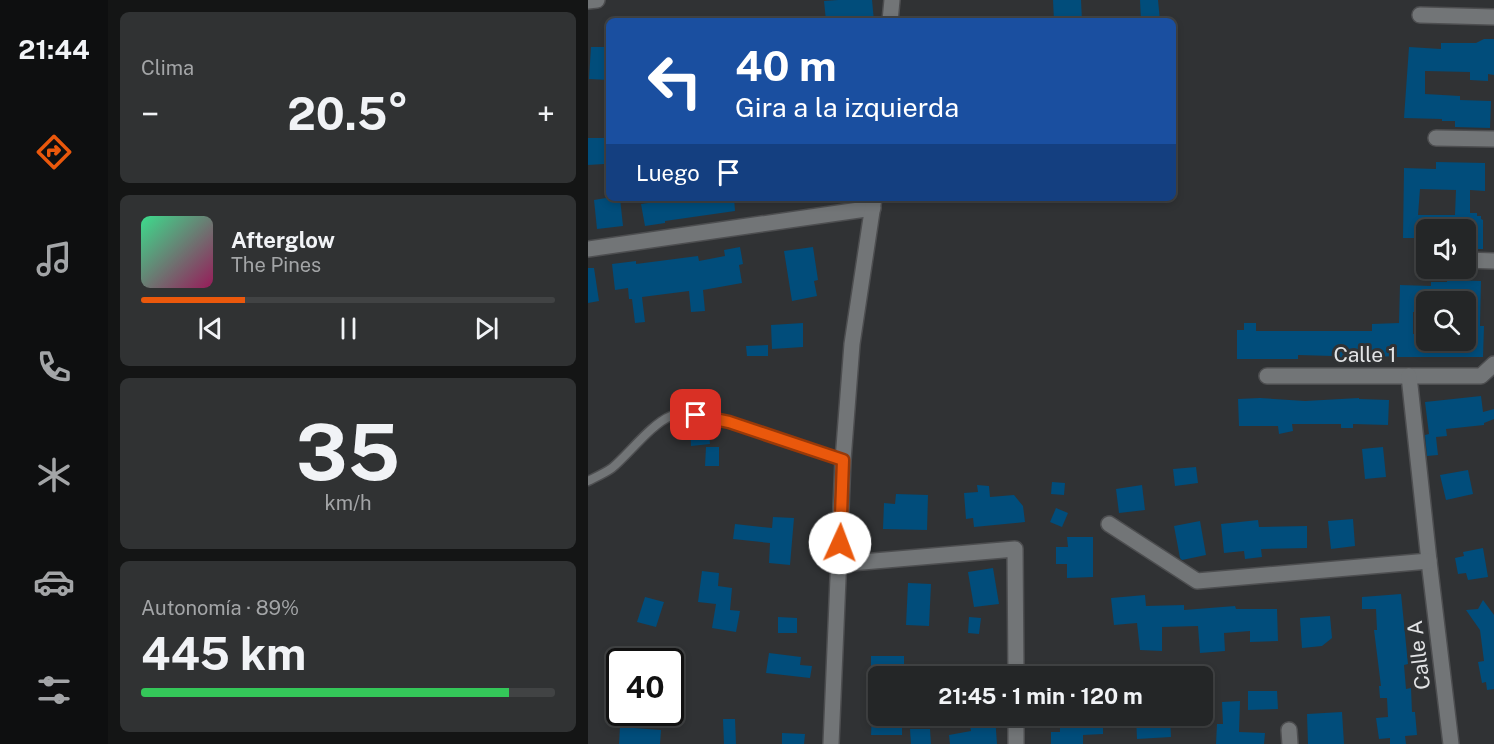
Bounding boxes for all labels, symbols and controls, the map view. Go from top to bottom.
text: 21:44 [18,33,90,65]
text: 40 m [735,41,837,90]
icon: left [636,42,714,120]
text: Clima [141,56,194,80]
text: 20.5° [287,87,409,140]
text: Gira a la izquierda [735,91,959,123]
text: − [141,95,159,133]
text: + [537,95,555,133]
icon: directions [33,131,75,173]
icon: arrive [712,156,745,189]
text: Luego [636,160,700,186]
map controls [1416,219,1476,351]
button: sound [1416,219,1476,279]
text: Afterglow [231,227,335,253]
icon: music [33,238,75,280]
text: The Pines [231,253,321,277]
button: search [1416,291,1476,351]
icon: previous [194,312,227,345]
icon: pause [332,312,365,345]
icon: next [470,312,503,345]
street label: Calle 1 [1333,342,1397,367]
icon: phone [33,346,75,388]
pin [670,389,721,440]
icon: arrive [679,398,712,431]
text: 35 [296,406,400,498]
icon: climate [33,454,75,496]
text: km/h [324,491,372,515]
position arrow [808,511,872,575]
icon: car [33,561,75,603]
text: Autonomía · 89% [141,596,299,620]
street label: Calle A [1402,619,1435,691]
text: 445 km [141,627,306,680]
speed limit sign: 40 [606,648,684,726]
icon: filters [33,669,75,711]
text: 21:45 · 1 min · 120 m [938,683,1143,709]

